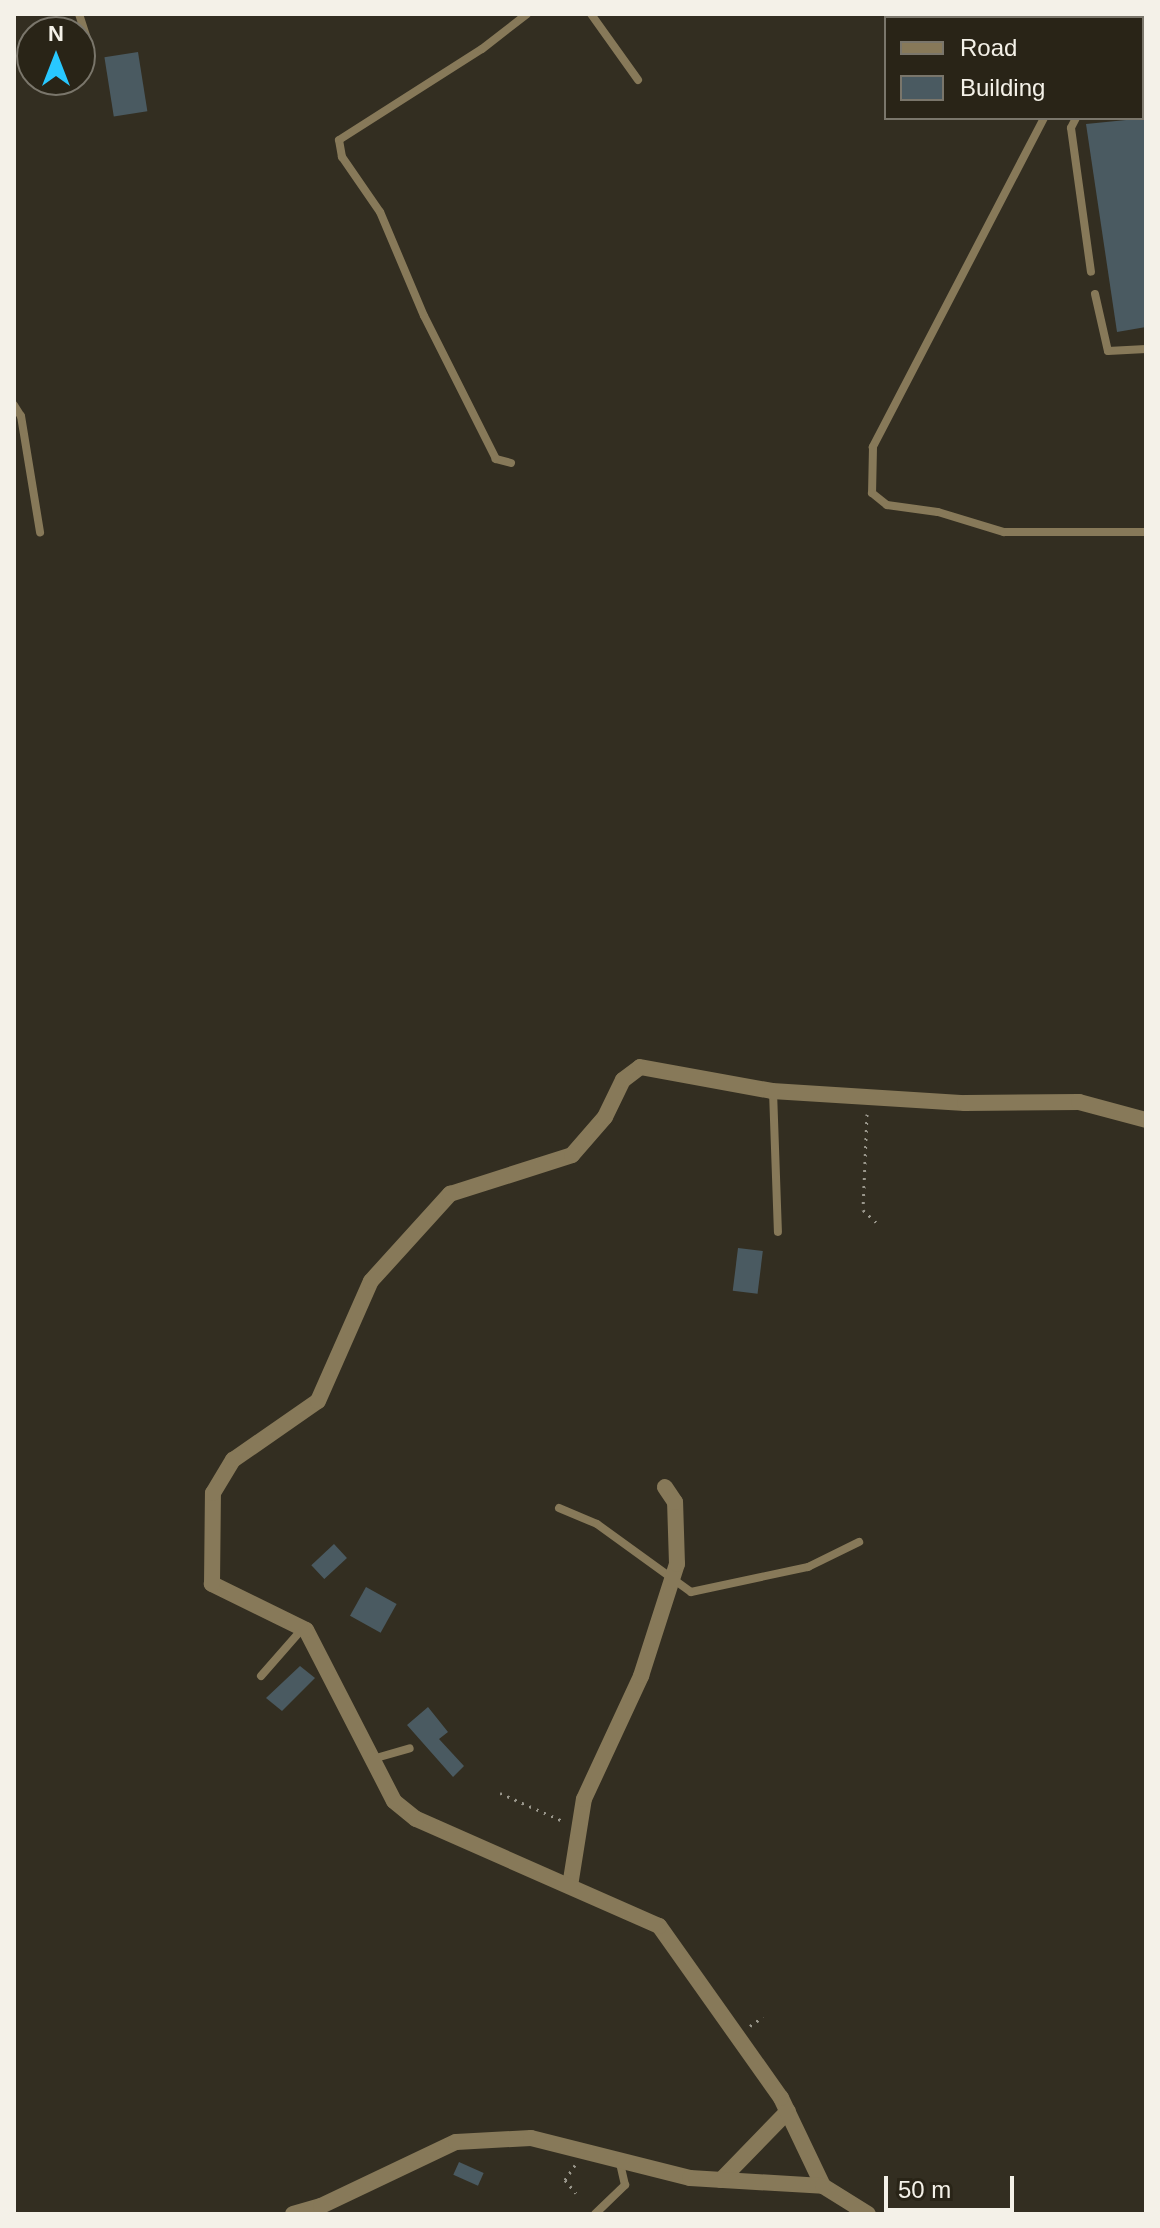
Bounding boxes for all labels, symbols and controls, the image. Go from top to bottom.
north arrow [16,16,96,96]
legend [884,16,1144,120]
text: N [48,21,64,46]
text: Road [960,34,1017,61]
text: Building [960,74,1045,101]
scale bar [888,2160,1018,2210]
text: 50 m [898,2176,951,2203]

